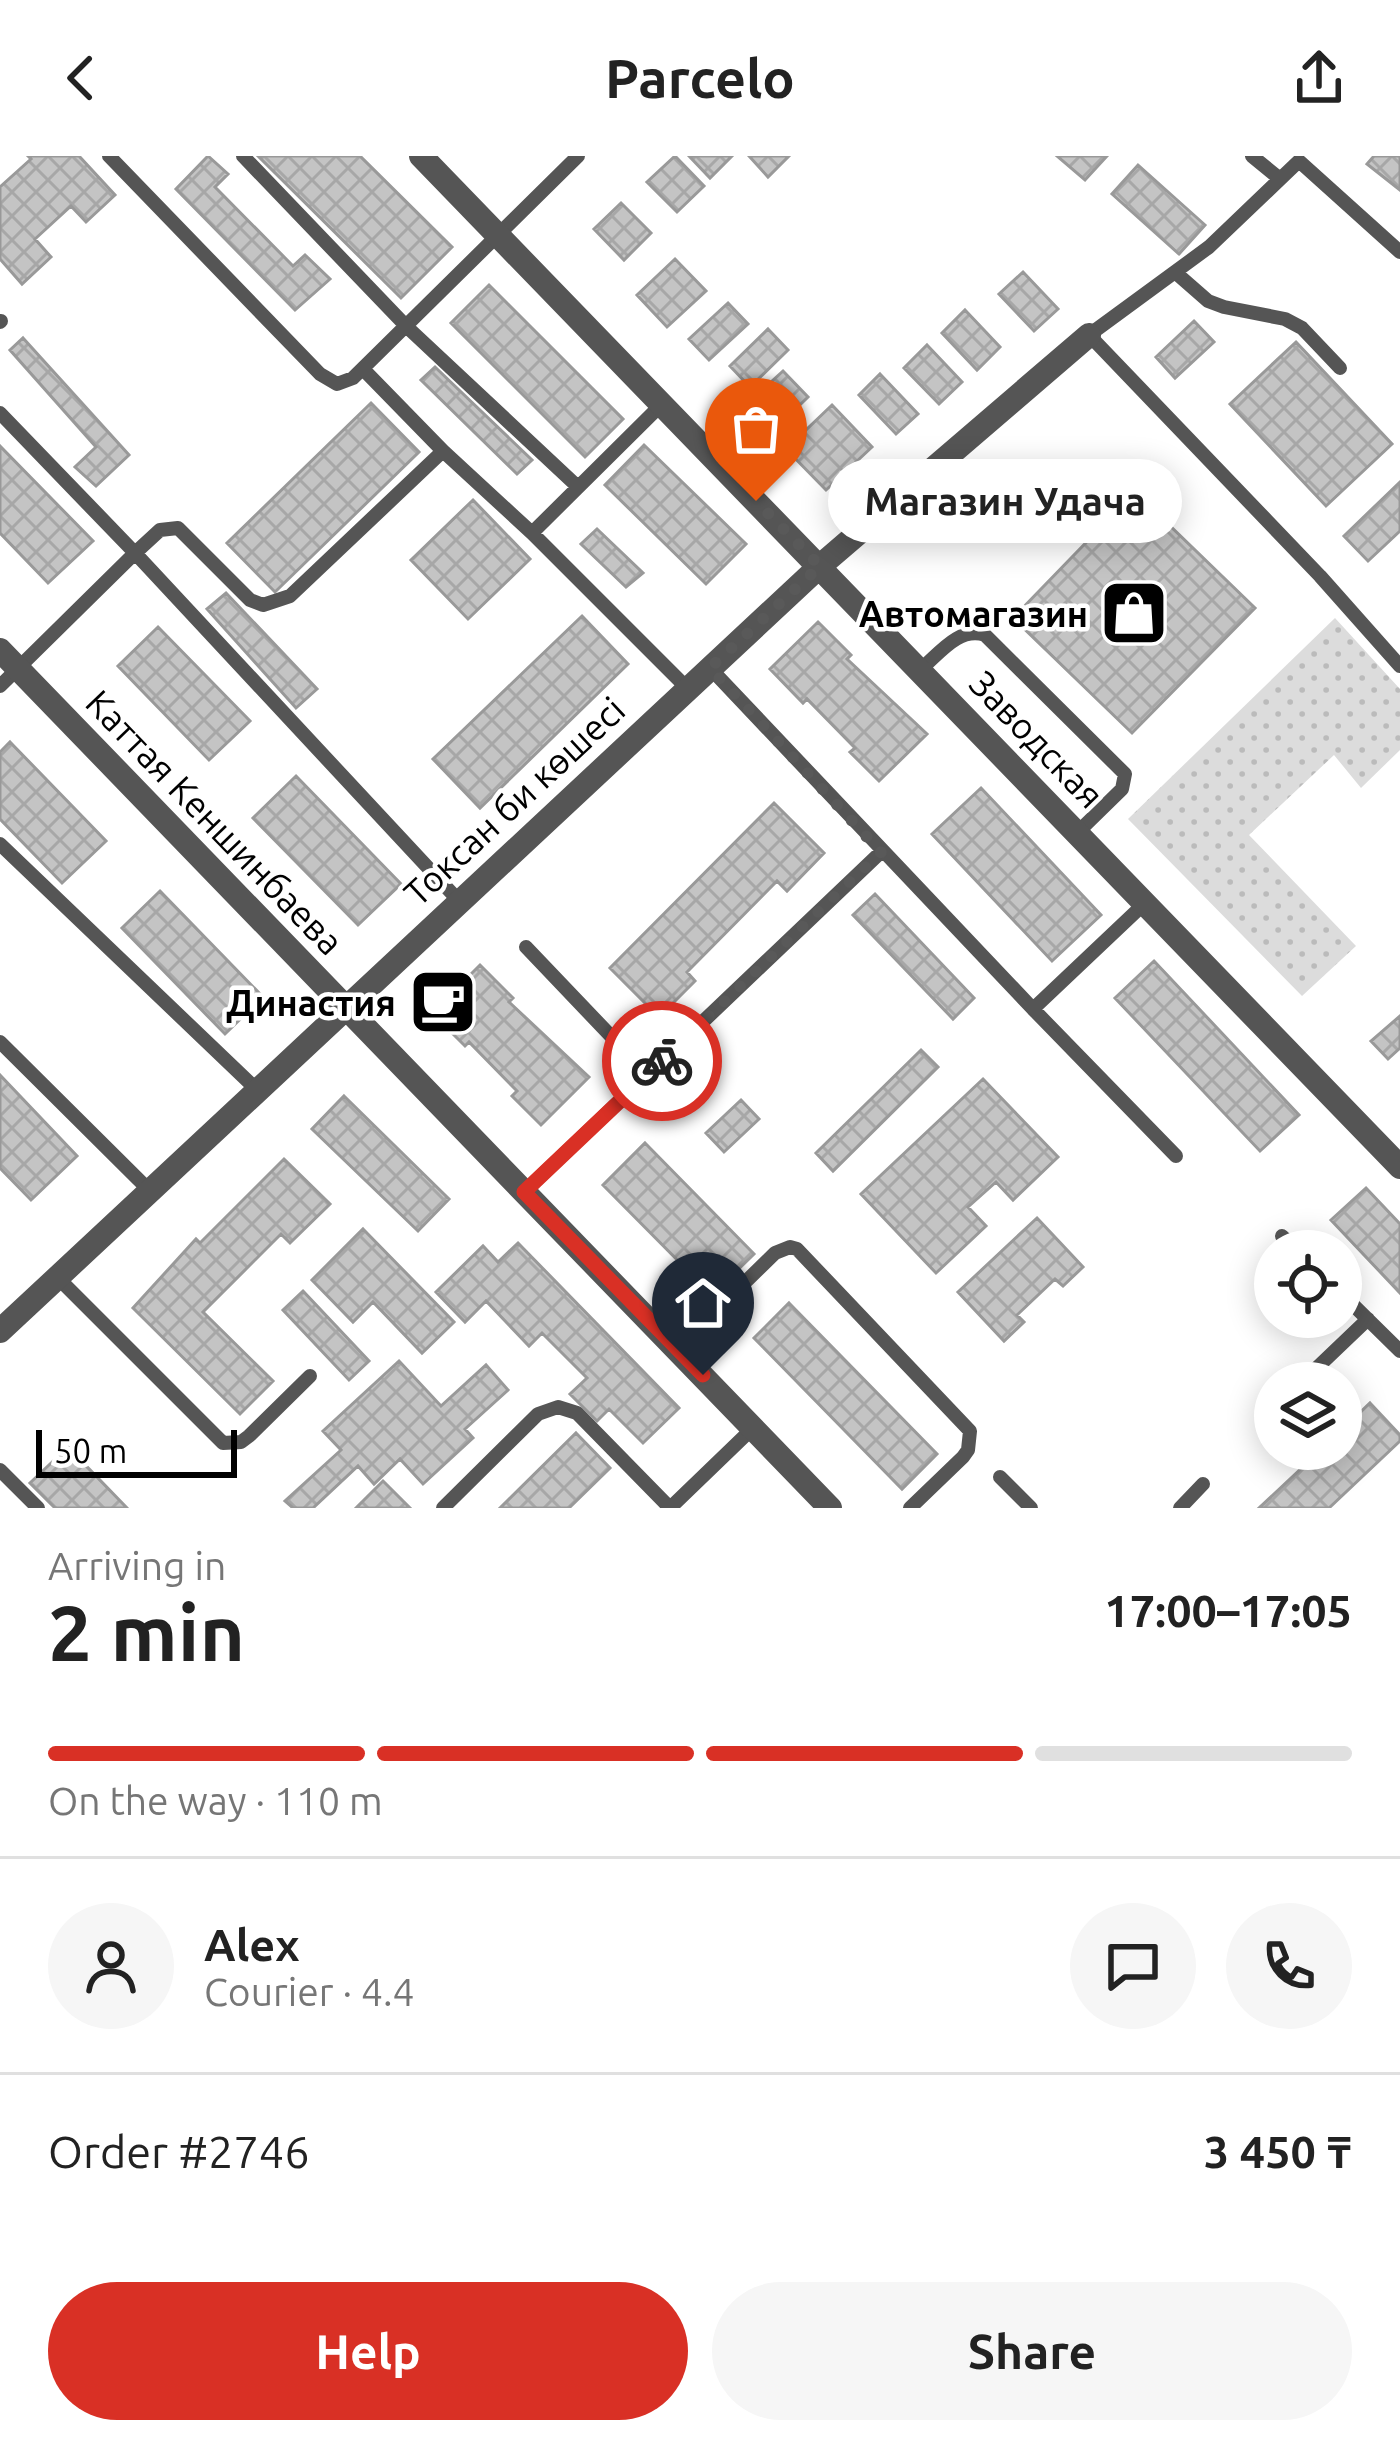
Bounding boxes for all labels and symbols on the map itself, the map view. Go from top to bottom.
pin [705,378,807,501]
callout: Магазин Удача [828,459,1182,543]
shop icon: Автомагазин [1099,578,1169,648]
place label: Автомагазин [859,593,1088,634]
street label: Заводская [962,662,1112,816]
street label: Каттая Кеншинбаева [78,681,352,963]
street label: Токсан би көшесі [395,689,633,913]
cafe icon: Династия [408,967,478,1037]
place label: Династия [226,982,396,1023]
courier [602,1001,722,1121]
pin [652,1252,754,1375]
scale bar [36,1424,237,1477]

